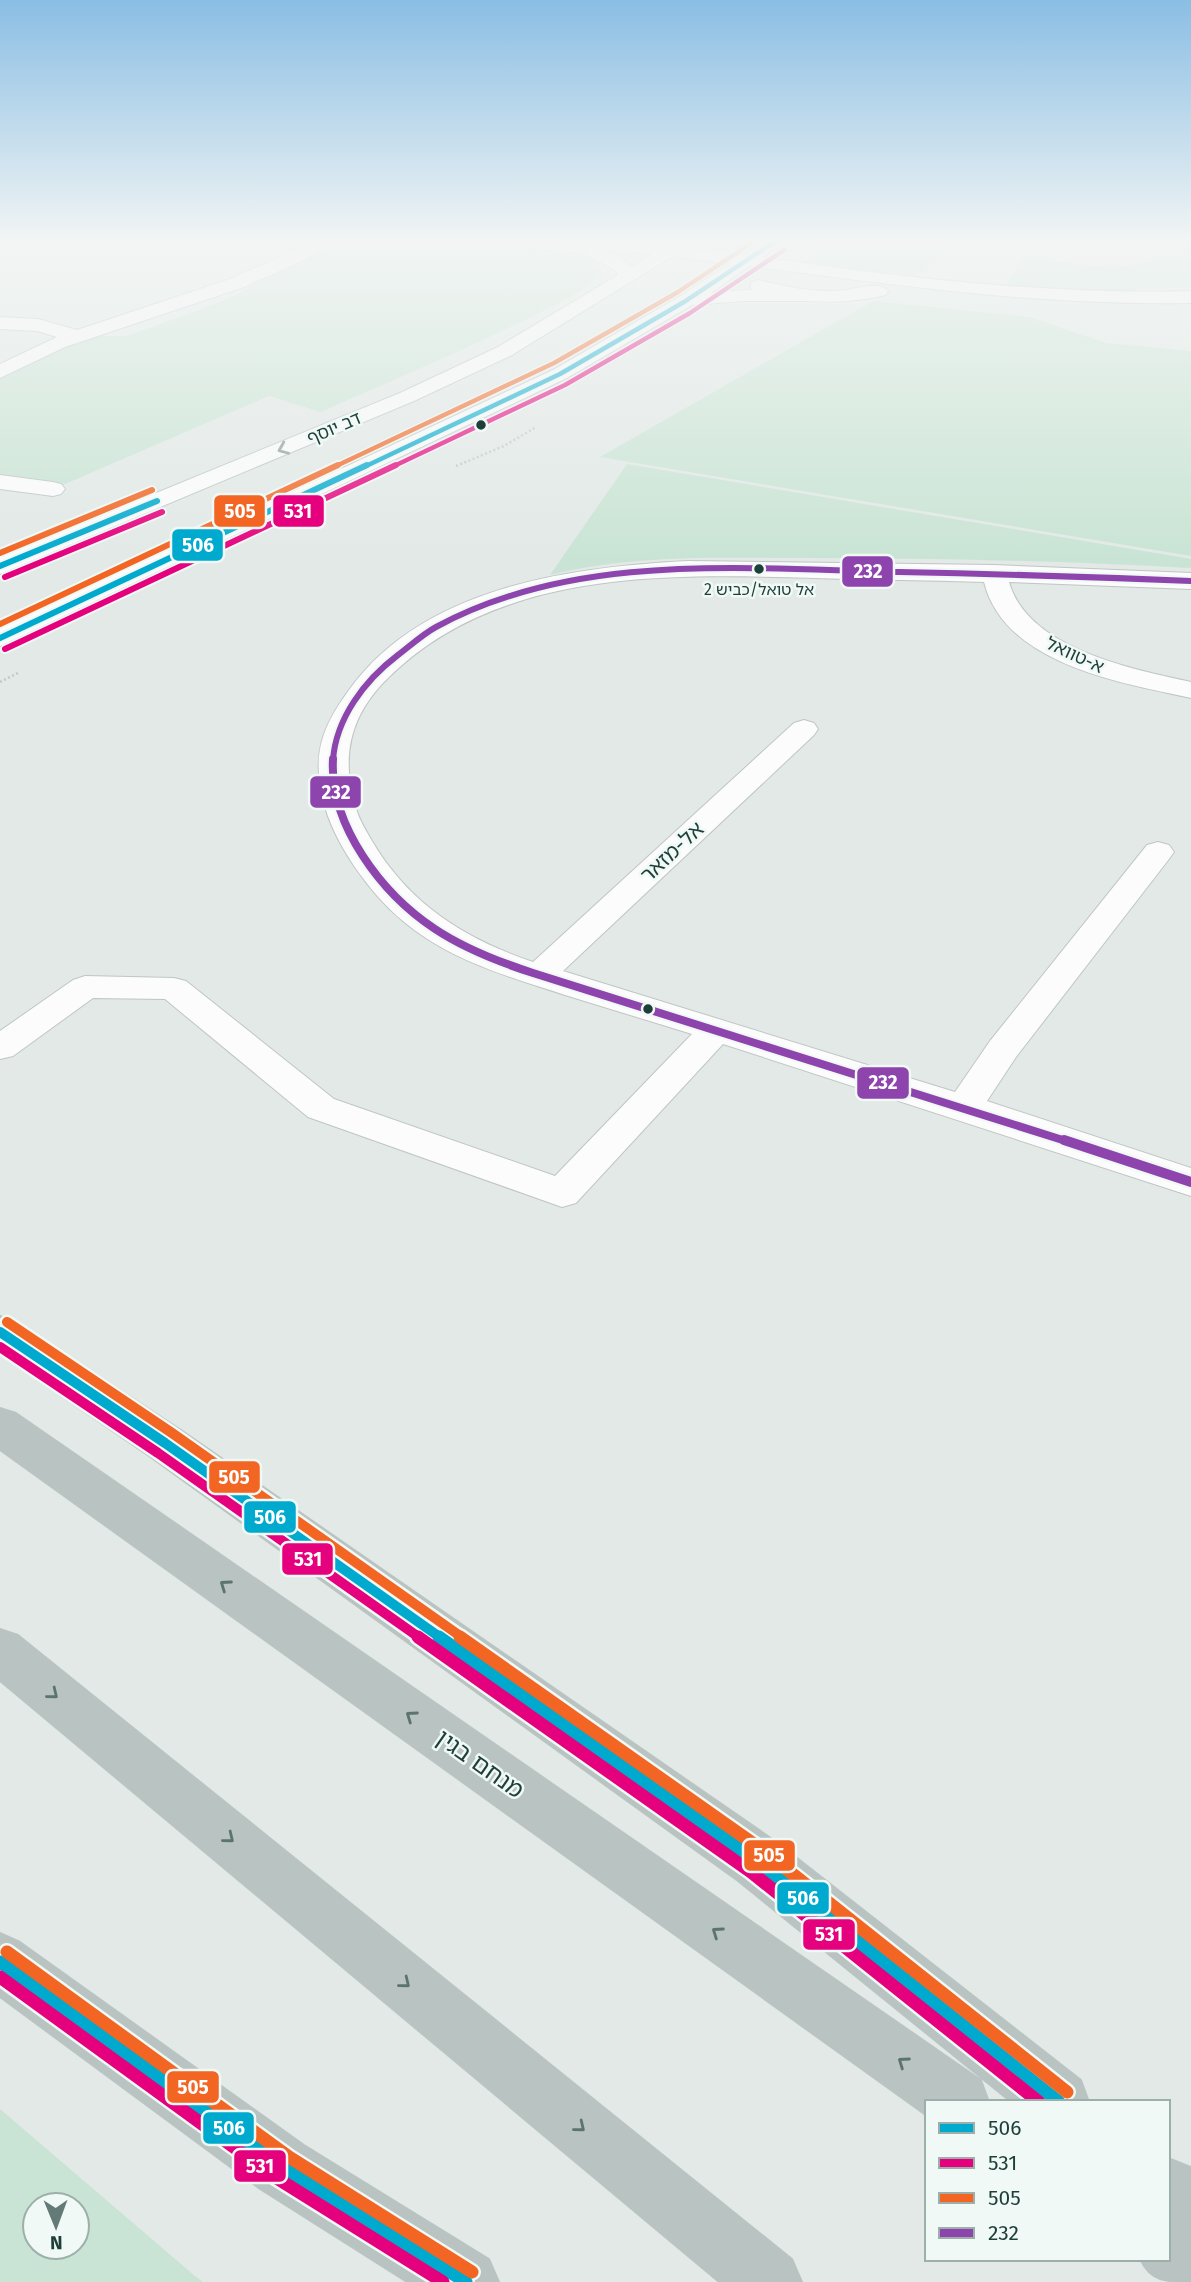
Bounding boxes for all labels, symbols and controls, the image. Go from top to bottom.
street label: דב יוסף [304,407,365,449]
unlabelled marker [474,418,488,432]
one-way arrow [278,440,290,454]
line badge: 505 [213,494,266,528]
line badge: 531 [272,494,325,528]
text: 505 [224,500,256,523]
text: 531 [284,500,312,523]
line badge: 506 [171,528,224,562]
text: 506 [182,534,214,557]
line badge: 232 [841,555,894,588]
text: 232 [853,560,883,583]
marker: אל טואל/כביש 2 [752,562,766,576]
place label: אל טואל/כביש 2 [704,580,814,599]
street label: א-טוואל [1042,632,1108,678]
line badge: 232 [309,775,362,809]
text: 232 [321,781,351,804]
street label: אל-מזאר [635,816,709,888]
unlabelled marker [641,1002,655,1016]
line badge: 232 [856,1066,910,1100]
text: 232 [868,1071,898,1094]
line badge: 505 [208,1460,261,1494]
text: 505 [218,1466,250,1489]
line badge: 506 [243,1500,297,1534]
text: 506 [254,1506,286,1529]
line badge: 531 [281,1542,334,1576]
text: 531 [294,1548,322,1571]
one-way arrow [220,1581,233,1593]
one-way arrow [44,1686,57,1698]
one-way arrow [406,1712,419,1724]
street label: מנחם בגין [431,1724,529,1804]
one-way arrow [221,1830,233,1843]
line badge: 505 [743,1839,796,1872]
text: 505 [753,1844,785,1867]
line badge: 506 [776,1881,830,1915]
text: 506 [787,1887,819,1910]
line badge: 531 [802,1918,856,1951]
text: 531 [815,1923,843,1946]
one-way arrow [712,1927,725,1940]
one-way arrow [397,1974,409,1987]
one-way arrow [898,2058,911,2071]
line badge: 505 [166,2070,220,2104]
text: 505 [177,2076,209,2099]
legend [925,2100,1170,2261]
line badge: 506 [202,2111,255,2145]
text: 506 [988,2115,1021,2141]
text: 506 [213,2117,245,2140]
one-way arrow [572,2119,585,2131]
line badge: 531 [233,2149,287,2183]
text: 531 [988,2150,1017,2176]
text: 531 [246,2155,274,2178]
text: 505 [988,2185,1021,2211]
north arrow [21,2191,91,2261]
text: 232 [988,2220,1019,2246]
text: N [50,2231,63,2254]

